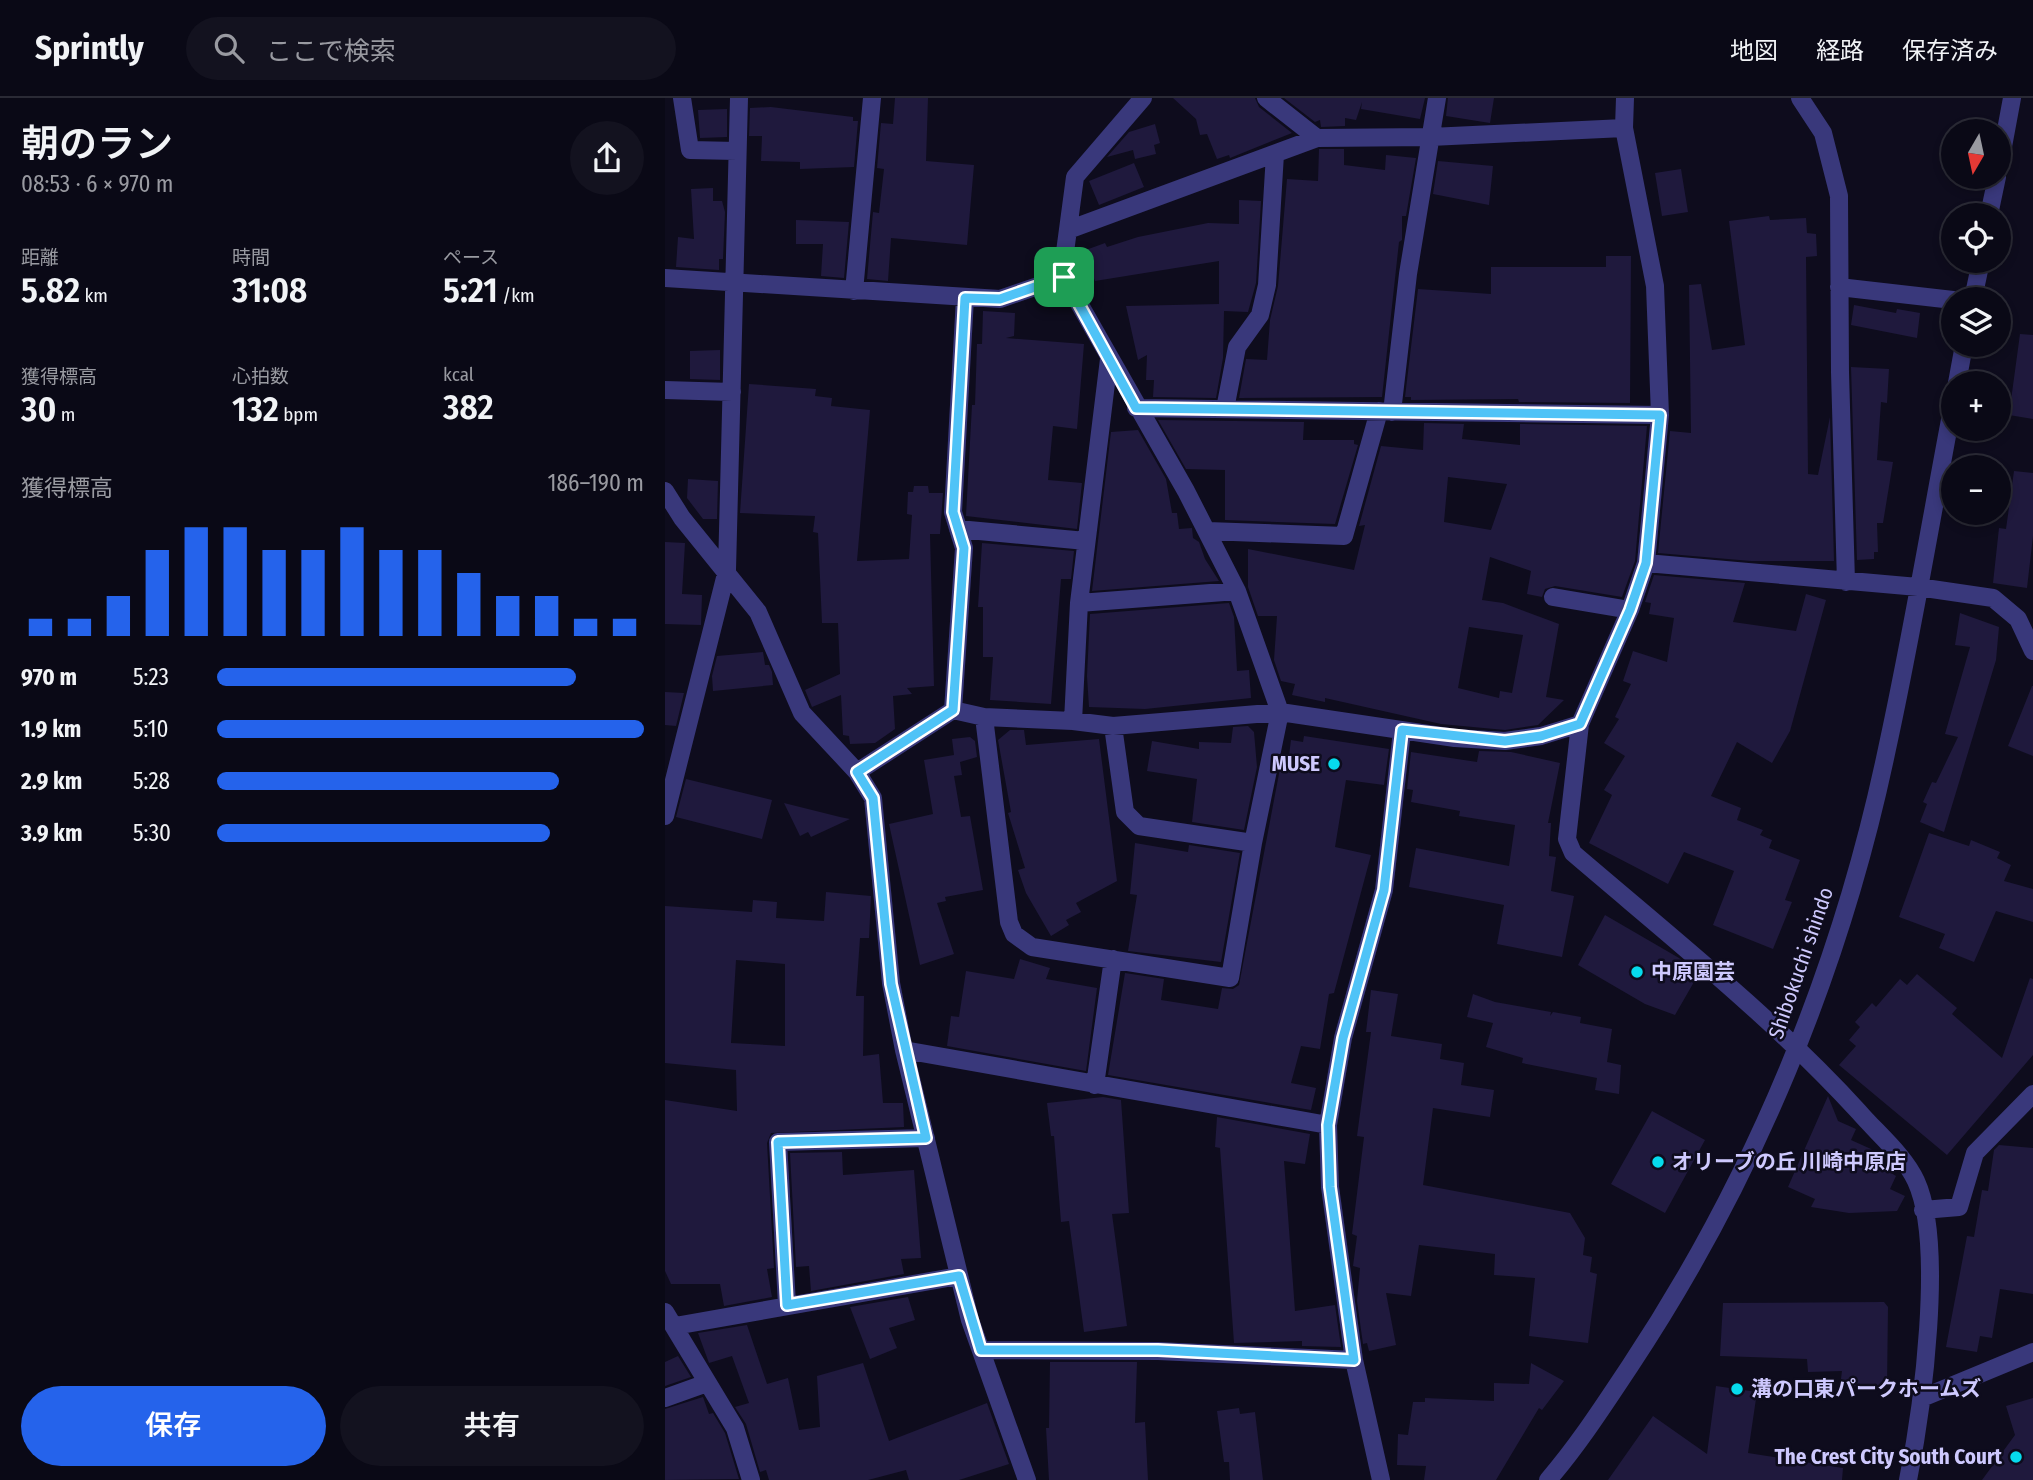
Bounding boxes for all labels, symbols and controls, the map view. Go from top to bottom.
search box [186,17,676,80]
text: Sprintly [35,28,144,68]
icon: search [210,29,248,67]
text: ここで検索 [266,36,396,67]
text: 地図 [1730,37,1778,65]
text: 経路 [1816,37,1864,65]
text: 保存済み [1902,37,1998,65]
north arrow [1941,119,2011,189]
map controls [1941,119,2011,525]
text: 朝のラン [21,121,173,167]
button: share [570,121,644,195]
text: 08:53 · 6 × 970 m [21,170,174,198]
button: locate [1941,203,2011,273]
text: 距離 [21,246,59,269]
text: 時間 [232,246,270,269]
text: ペース [443,246,499,269]
pin [1034,247,1094,307]
icon: arrive [1045,258,1083,296]
text: 5.82 [21,269,80,311]
text: 31:08 [232,269,307,311]
text: 5:21 [443,269,498,311]
text: km [80,284,108,307]
text: /km [498,284,535,307]
button: layers [1941,287,2011,357]
text: kcal [443,363,474,386]
text: 獲得標高 [21,365,97,388]
text: 心拍数 [232,365,289,388]
button: + [1941,371,2011,441]
text: 382 [443,386,494,428]
text: 30 [21,388,56,430]
text: 132 [232,388,279,430]
text: m [56,403,75,426]
text: bpm [279,403,318,426]
button: − [1941,455,2011,525]
text: 186–190 m [548,469,644,497]
text: 獲得標高 [21,474,113,502]
text: 970 m [21,663,77,691]
text: 5:23 [133,663,169,691]
text: 1.9 km [21,715,81,743]
text: 5:10 [133,715,168,743]
place label: MUSE [1272,751,1320,777]
marker: MUSE [1326,756,1342,772]
text: 2.9 km [21,767,82,795]
text: 5:28 [133,767,170,795]
text: 3.9 km [21,819,83,847]
text: 5:30 [133,819,171,847]
street label: Shibokuchi shindo [1763,884,1839,1042]
place label: 中原園芸 [1651,959,1735,985]
marker: 中原園芸 [1629,964,1645,980]
place label: オリーブの丘 川崎中原店 [1672,1149,1906,1175]
marker: オリーブの丘 川崎中原店 [1650,1154,1666,1170]
place label: 溝の口東パークホームズ [1751,1376,1981,1402]
marker: 溝の口東パークホームズ [1729,1381,1745,1397]
button: 保存 [21,1386,326,1466]
button: 共有 [340,1386,644,1466]
place label: The Crest City South Court [1775,1444,2003,1470]
marker: The Crest City South Court [2008,1449,2024,1465]

